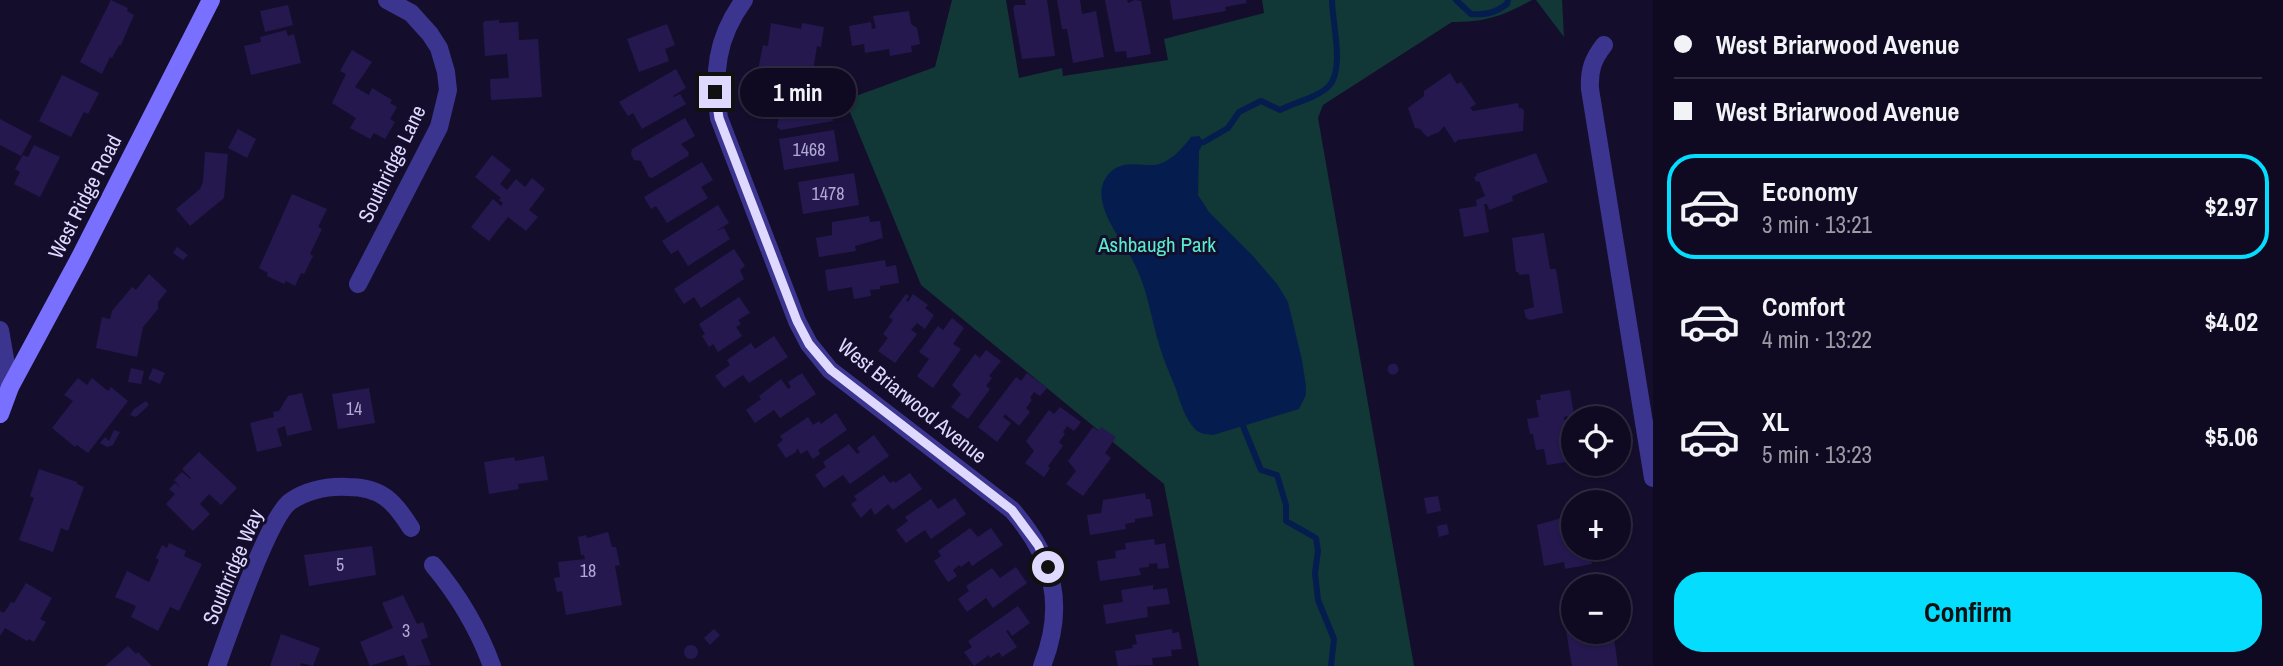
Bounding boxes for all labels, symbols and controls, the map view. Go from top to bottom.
text: West Briarwood Avenue [1716,27,1959,62]
callout: 1 min [740,68,855,116]
route end [699,76,731,108]
text: 1 min [773,77,823,108]
text: West Briarwood Avenue [1716,94,1959,129]
street label: Southridge Lane [351,100,432,227]
street label: West Ridge Road [41,130,128,264]
house number: 1468 [793,137,825,162]
text: Economy [1762,174,1858,209]
icon: car [1678,175,1741,238]
house number: 1478 [812,181,844,206]
text: $2.97 [2205,189,2258,224]
text: 3 min · 13:21 [1762,209,1872,240]
park label: Ashbaugh Park [1097,230,1216,259]
text: Comfort [1762,289,1845,324]
icon: car [1678,290,1741,353]
text: $4.02 [2205,304,2258,339]
text: 4 min · 13:22 [1762,324,1872,355]
street label: West Briarwood Avenue [832,331,993,470]
house number: 14 [346,396,362,421]
text: XL [1762,404,1789,439]
icon: car [1678,405,1741,468]
map controls [1561,406,1631,644]
button: locate [1561,406,1631,476]
text: $5.06 [2205,419,2258,454]
text: 5 min · 13:23 [1762,439,1872,470]
button: + [1561,490,1631,560]
street label: Southridge Way [195,504,270,629]
route start [1032,551,1064,583]
house number: 5 [336,552,344,577]
house number: 18 [580,558,596,583]
button: Confirm [1674,572,2262,652]
button: − [1561,574,1631,644]
house number: 3 [402,618,410,643]

